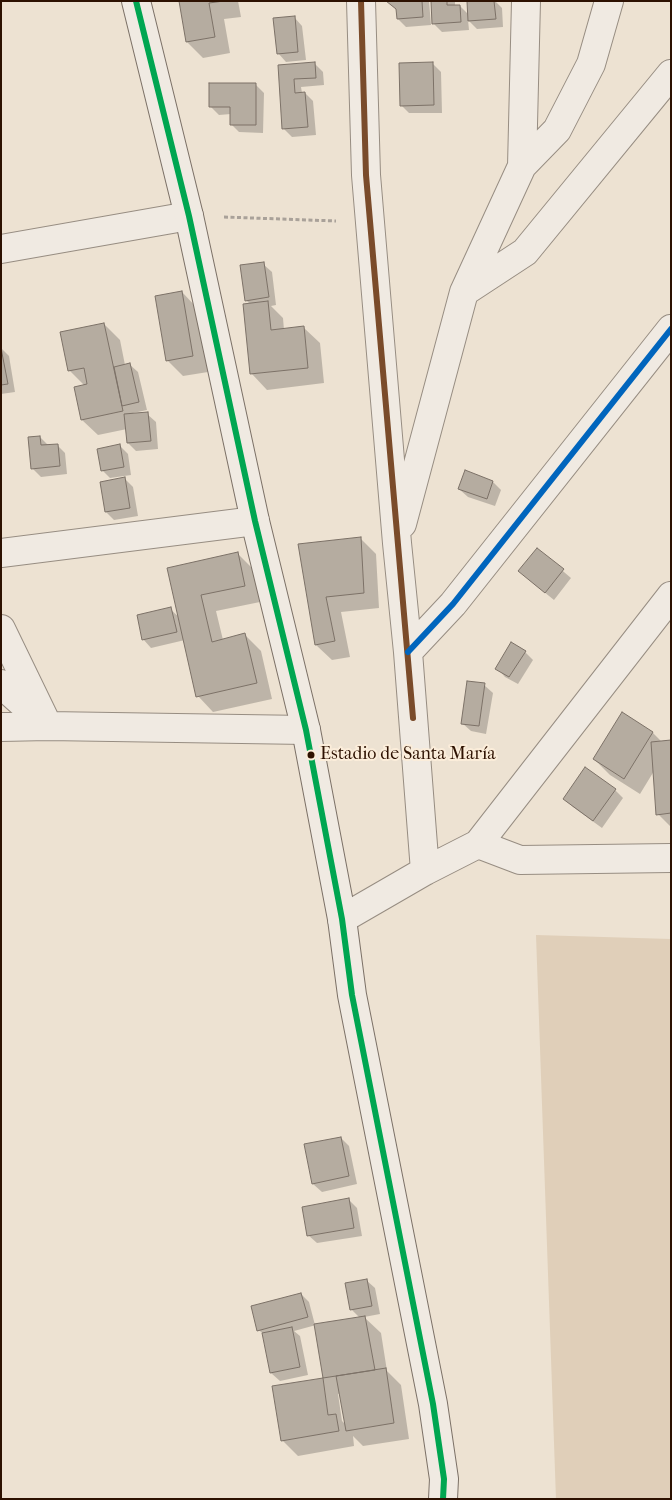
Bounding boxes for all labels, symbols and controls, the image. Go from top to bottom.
place label: Estadio de Santa María [320,744,496,766]
marker: Estadio de Santa María [306,750,316,760]

